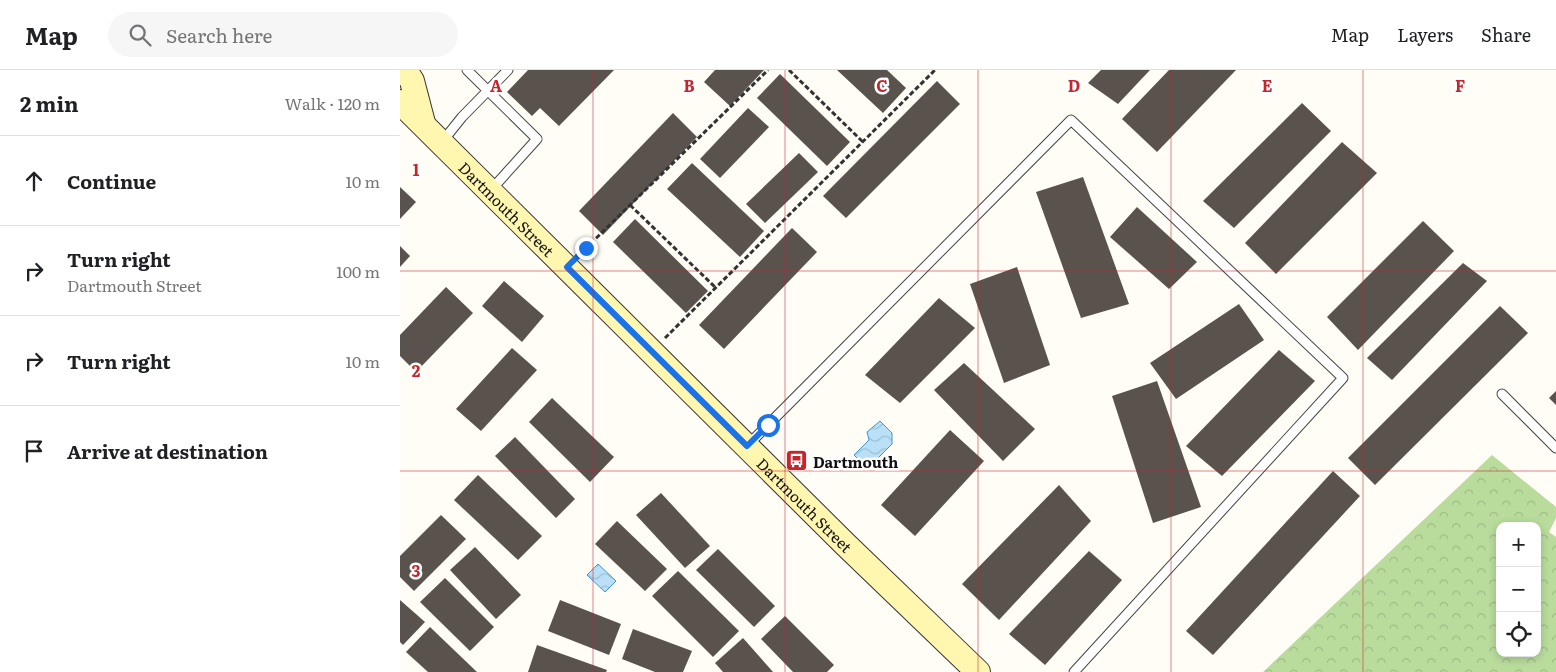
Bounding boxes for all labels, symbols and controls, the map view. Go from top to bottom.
search box [108,12,458,57]
text: Map [25,17,78,52]
icon: search [126,21,154,49]
text: Search here [166,21,272,49]
text: Map [1331,21,1369,48]
text: Layers [1397,21,1453,48]
text: Share [1481,21,1531,48]
text: A [490,73,502,97]
text: B [683,73,695,97]
text: C [876,73,888,97]
text: D [1068,73,1080,97]
text: E [1262,73,1273,97]
text: F [1455,73,1465,97]
text: 2 min [20,87,79,118]
text: Walk · 120 m [285,91,380,115]
street label: Dartmouth Street [454,156,560,261]
text: 1 [413,157,420,181]
icon: ahead [20,167,48,195]
text: Continue [67,167,156,195]
text: 10 m [346,169,380,193]
route end [575,237,598,260]
text: Turn right [67,245,171,273]
icon: right [20,257,48,285]
text: 100 m [336,259,380,283]
text: Dartmouth Street [67,273,202,297]
icon: right [20,347,48,375]
text: Turn right [67,347,171,375]
text: 10 m [346,349,380,373]
text: 2 [412,358,421,382]
route start [757,414,780,437]
icon: arrive [20,437,48,465]
text: Arrive at destination [67,437,268,465]
bus stop icon: Dartmouth [785,449,809,473]
place label: Dartmouth [813,450,898,473]
street label: Dartmouth Street [752,452,858,557]
map controls [1496,522,1541,657]
button: + [1496,522,1541,567]
text: 3 [412,558,421,582]
button: − [1496,567,1541,612]
button: locate [1496,612,1541,657]

